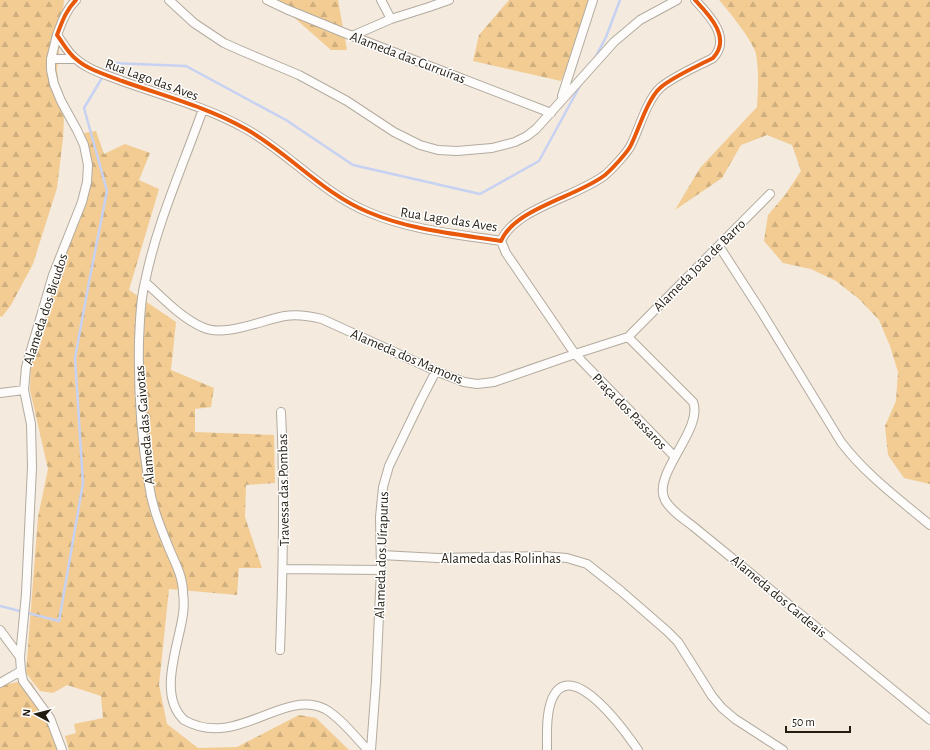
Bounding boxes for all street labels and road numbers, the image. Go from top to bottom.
street label: Alameda das Curruíras [348,29,467,86]
street label: Rua Lago das Aves [103,57,200,103]
street label: Rua Lago das Aves [399,205,498,235]
street label: Alameda João de Barro [651,217,749,314]
street label: Alameda dos Bicudos [21,252,71,367]
street label: Alameda dos Mamons [348,327,465,387]
street label: Alameda das Gaivotas [133,365,157,485]
street label: Praça dos Passaros [589,371,669,453]
street label: Travessa das Pombas [276,434,292,546]
street label: Alameda dos Uírapurus [373,491,391,619]
street label: Alameda das Rolinhas [441,552,561,566]
street label: Alameda dos Cardeais [728,553,829,641]

